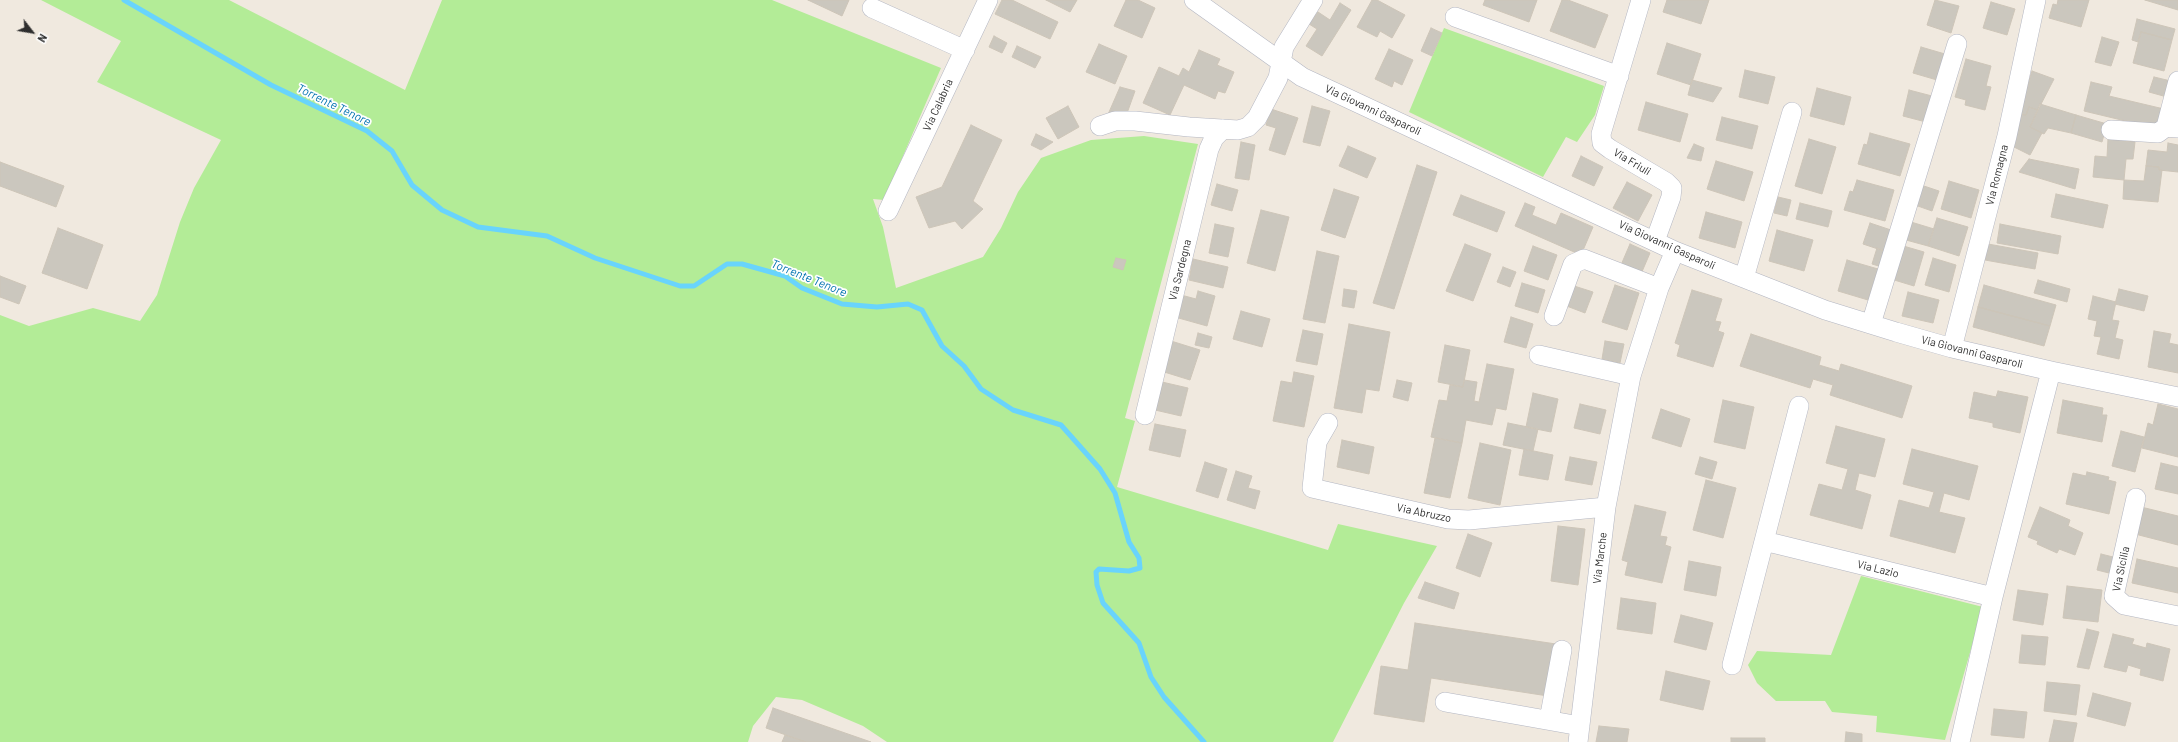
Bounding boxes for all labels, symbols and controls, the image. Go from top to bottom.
north arrow [12,12,52,52]
text: N [35,32,50,45]
street label: Via Calabria [920,77,956,133]
water label: Torrente Tenore [295,81,373,129]
street label: Via Giovanni Gasparoli [1323,82,1423,138]
street label: Via Romagna [1983,143,2011,207]
street label: Via Friuli [1611,146,1653,178]
street label: Via Giovanni Gasparoli [1617,218,1717,272]
street label: Via Sardegna [1166,238,1194,302]
water label: Torrente Tenore [769,256,849,300]
street label: Via Giovanni Gasparoli [1920,333,2024,371]
street label: Via Abruzzo [1395,501,1453,525]
street label: Via Marche [1590,531,1610,585]
street label: Via Sicilia [2110,545,2132,593]
street label: Via Lazio [1856,557,1900,581]

